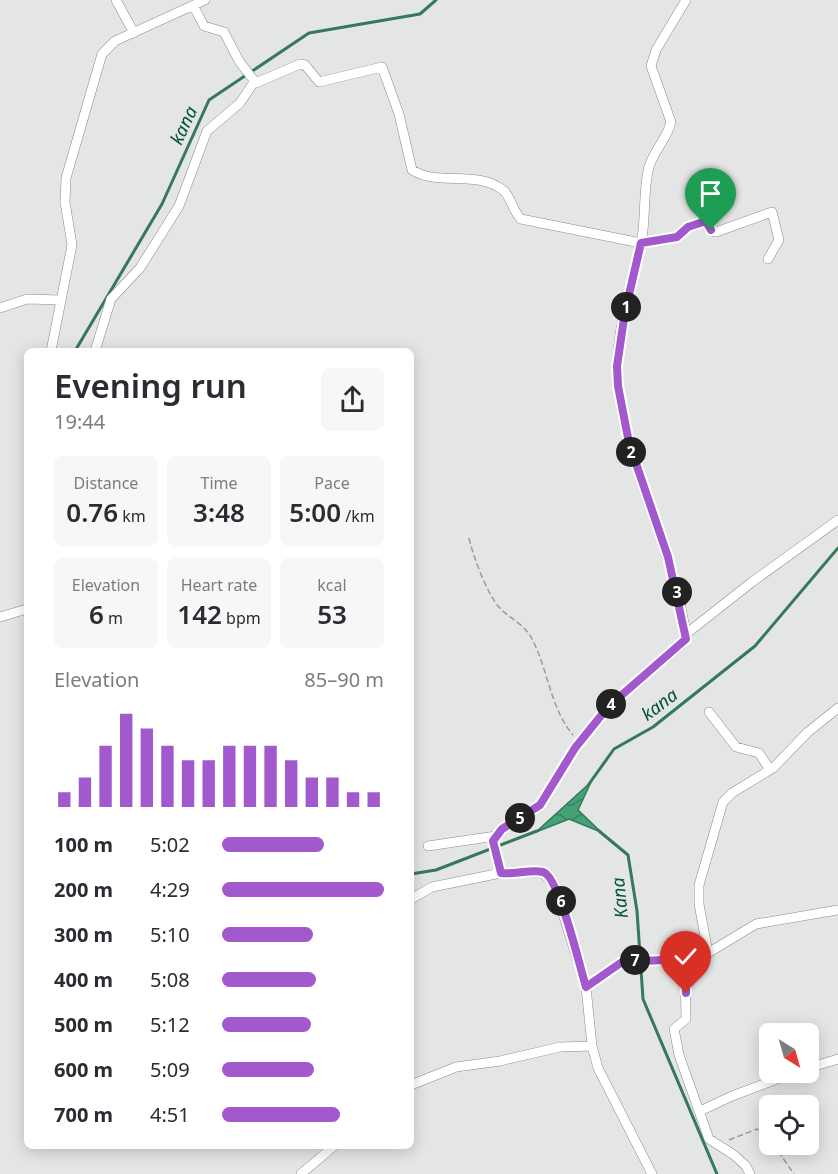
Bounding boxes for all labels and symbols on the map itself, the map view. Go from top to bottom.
water label: kana [164,102,202,148]
pin [685,168,736,230]
pin: 1 [611,292,641,322]
pin: 2 [616,437,646,467]
pin: 3 [662,577,692,607]
water label: kana [636,682,682,726]
pin: 4 [596,689,626,719]
pin: 5 [505,803,535,833]
water label: Kana [605,876,633,920]
pin: 6 [546,886,576,916]
pin [660,931,711,993]
pin: 7 [620,945,650,975]
north arrow [759,1023,819,1083]

